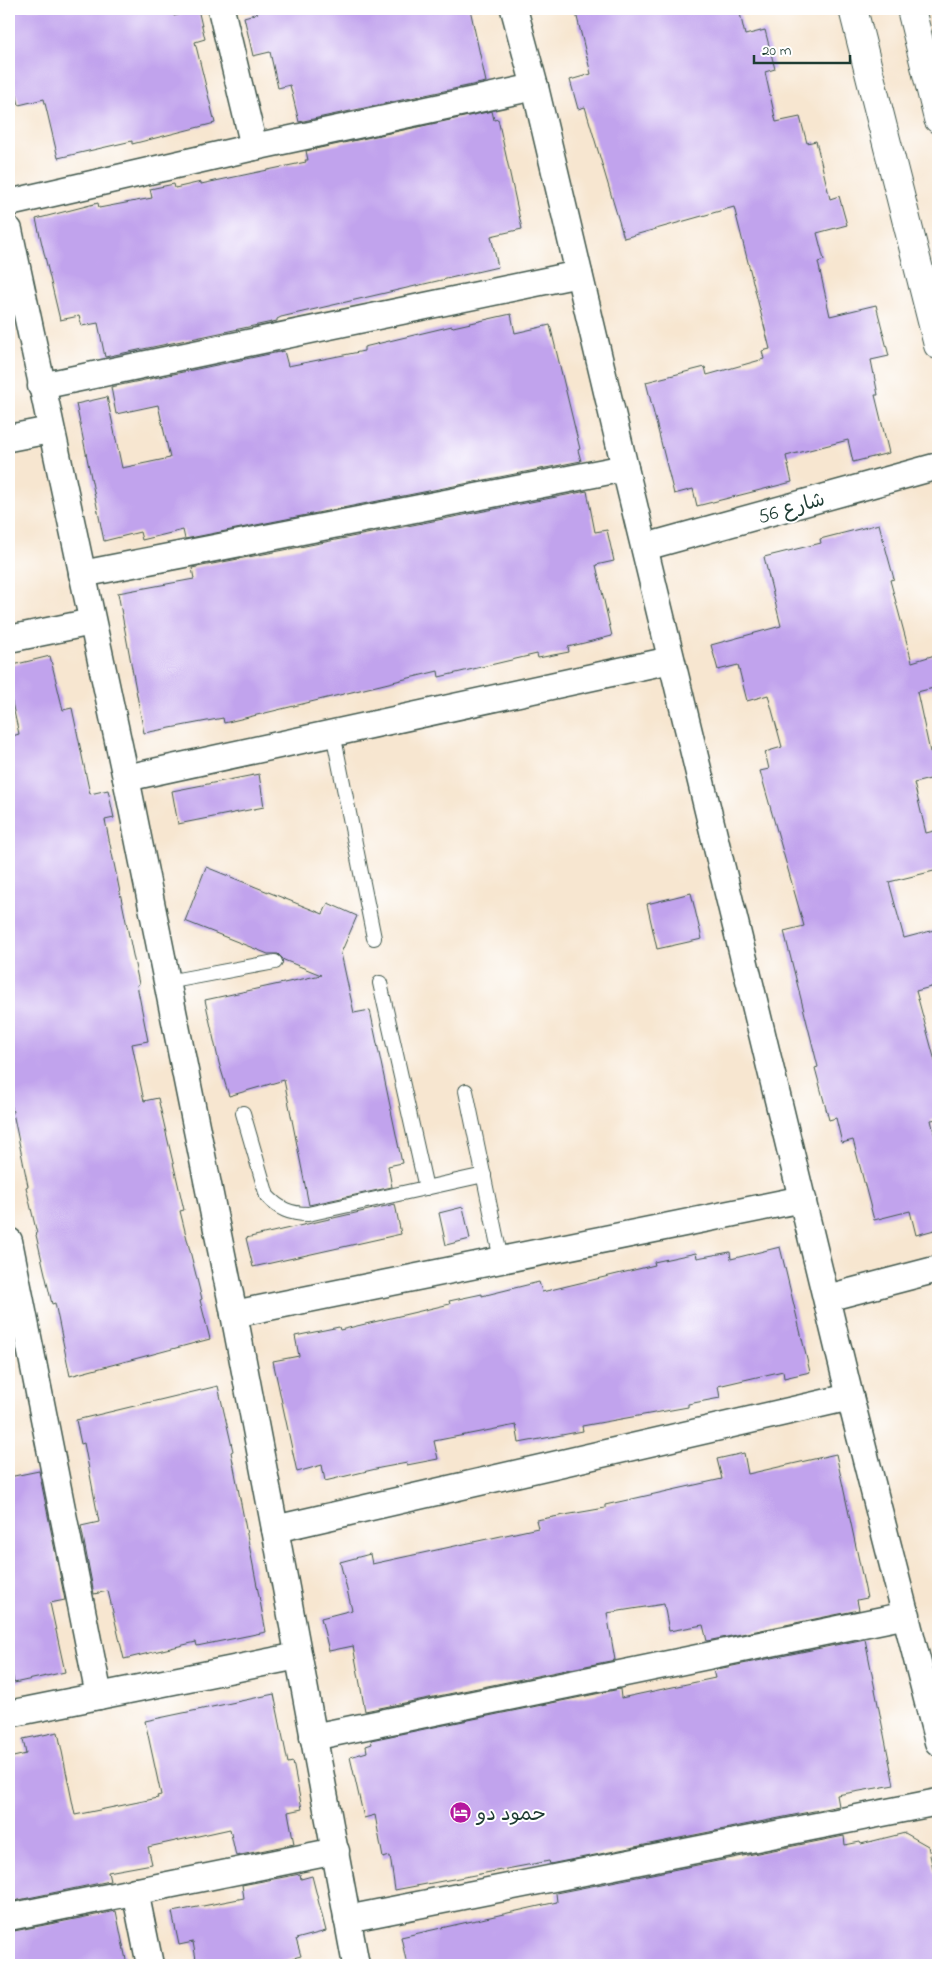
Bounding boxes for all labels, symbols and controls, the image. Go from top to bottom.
scale bar [754,32,851,64]
text: 20 m [762,40,792,62]
street label: شارع 56 [755,486,829,533]
hotel icon: حمود دو [449,1801,473,1825]
place label: حمود دو [475,1801,545,1830]

